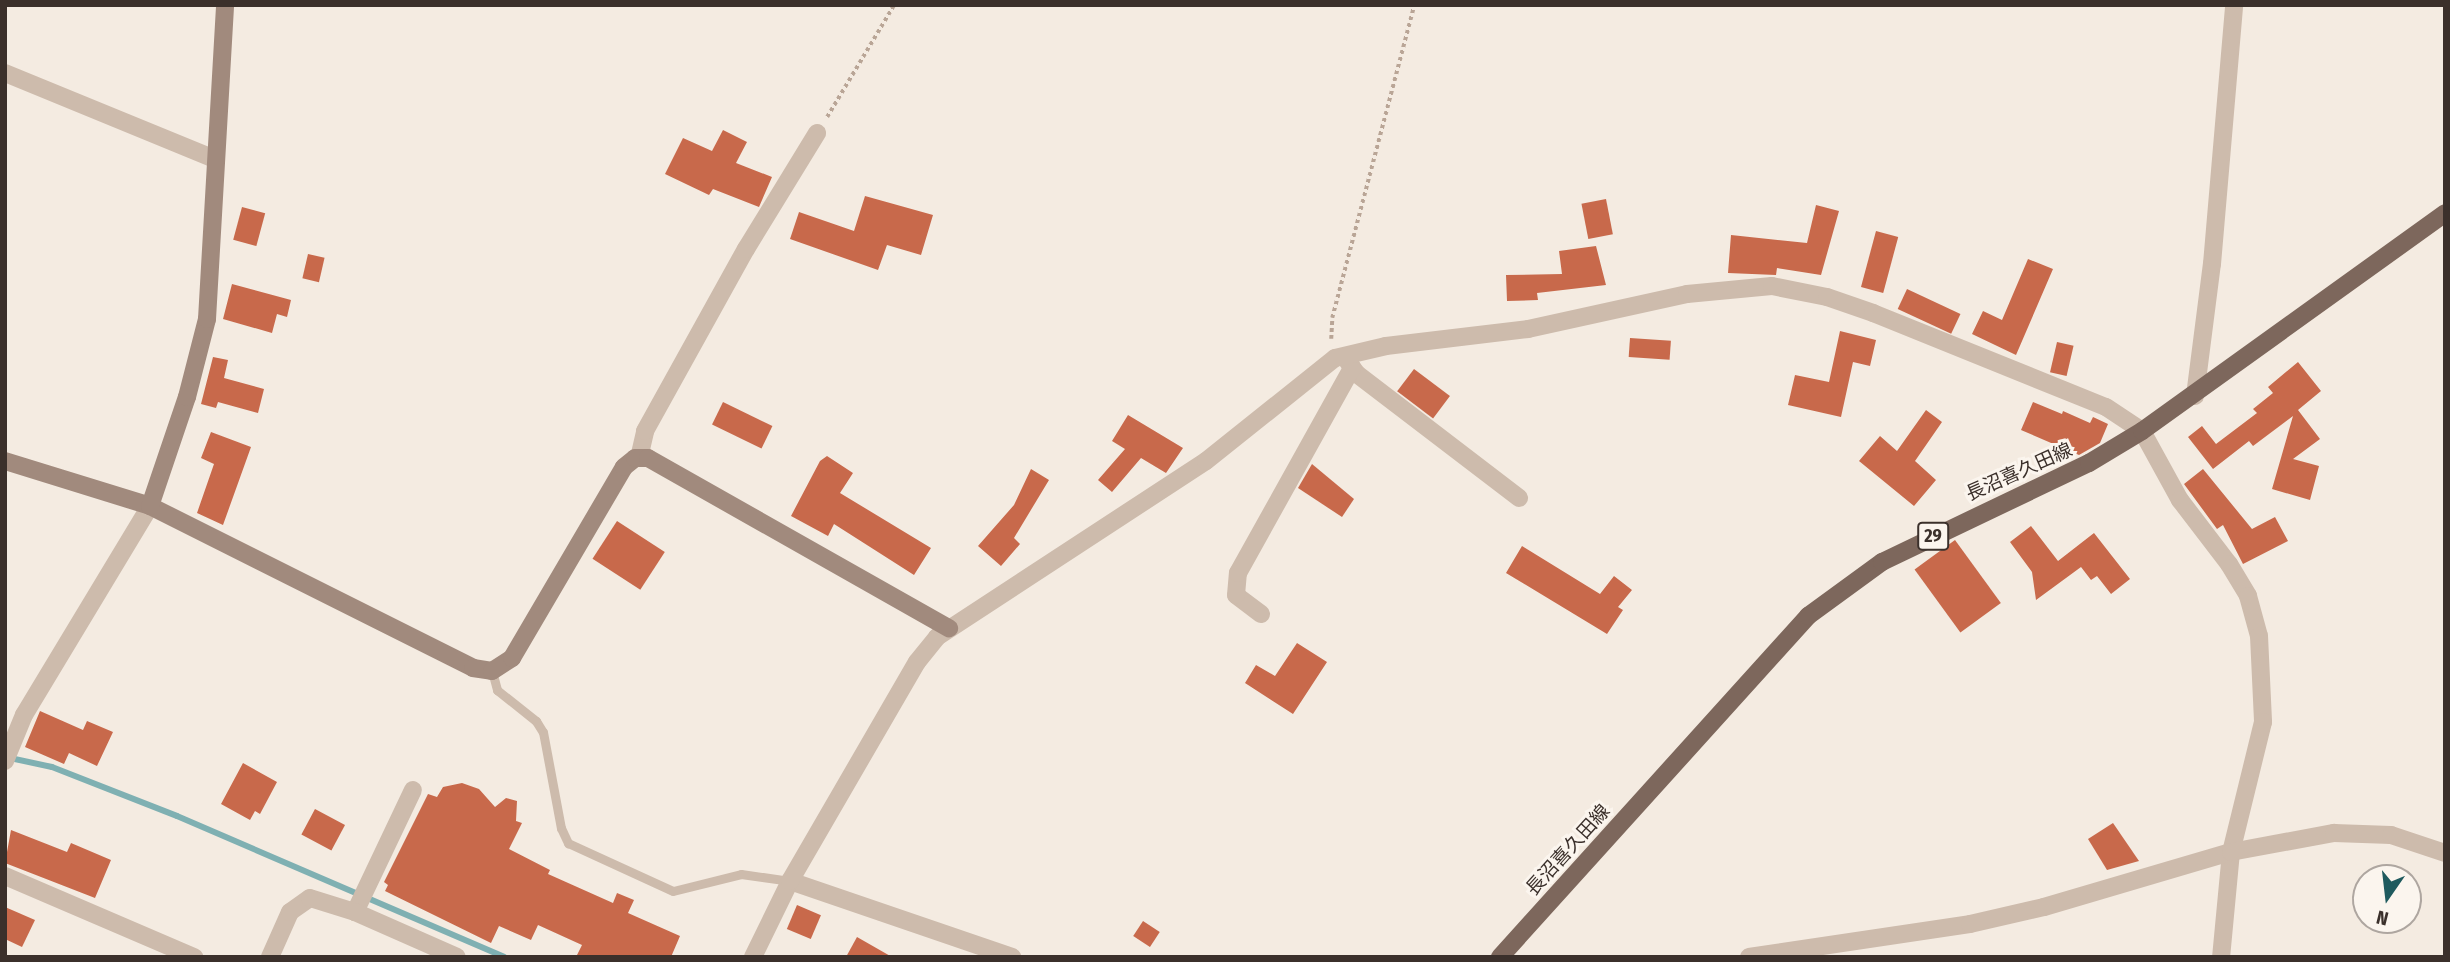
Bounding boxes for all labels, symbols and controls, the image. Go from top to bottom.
street label: 長沼喜久田線 [1962,438,2076,506]
road number: 29 [1916,522,1951,550]
street label: 長沼喜久田線 [1521,800,1615,900]
north arrow [2352,864,2422,934]
text: N [2374,905,2391,930]

